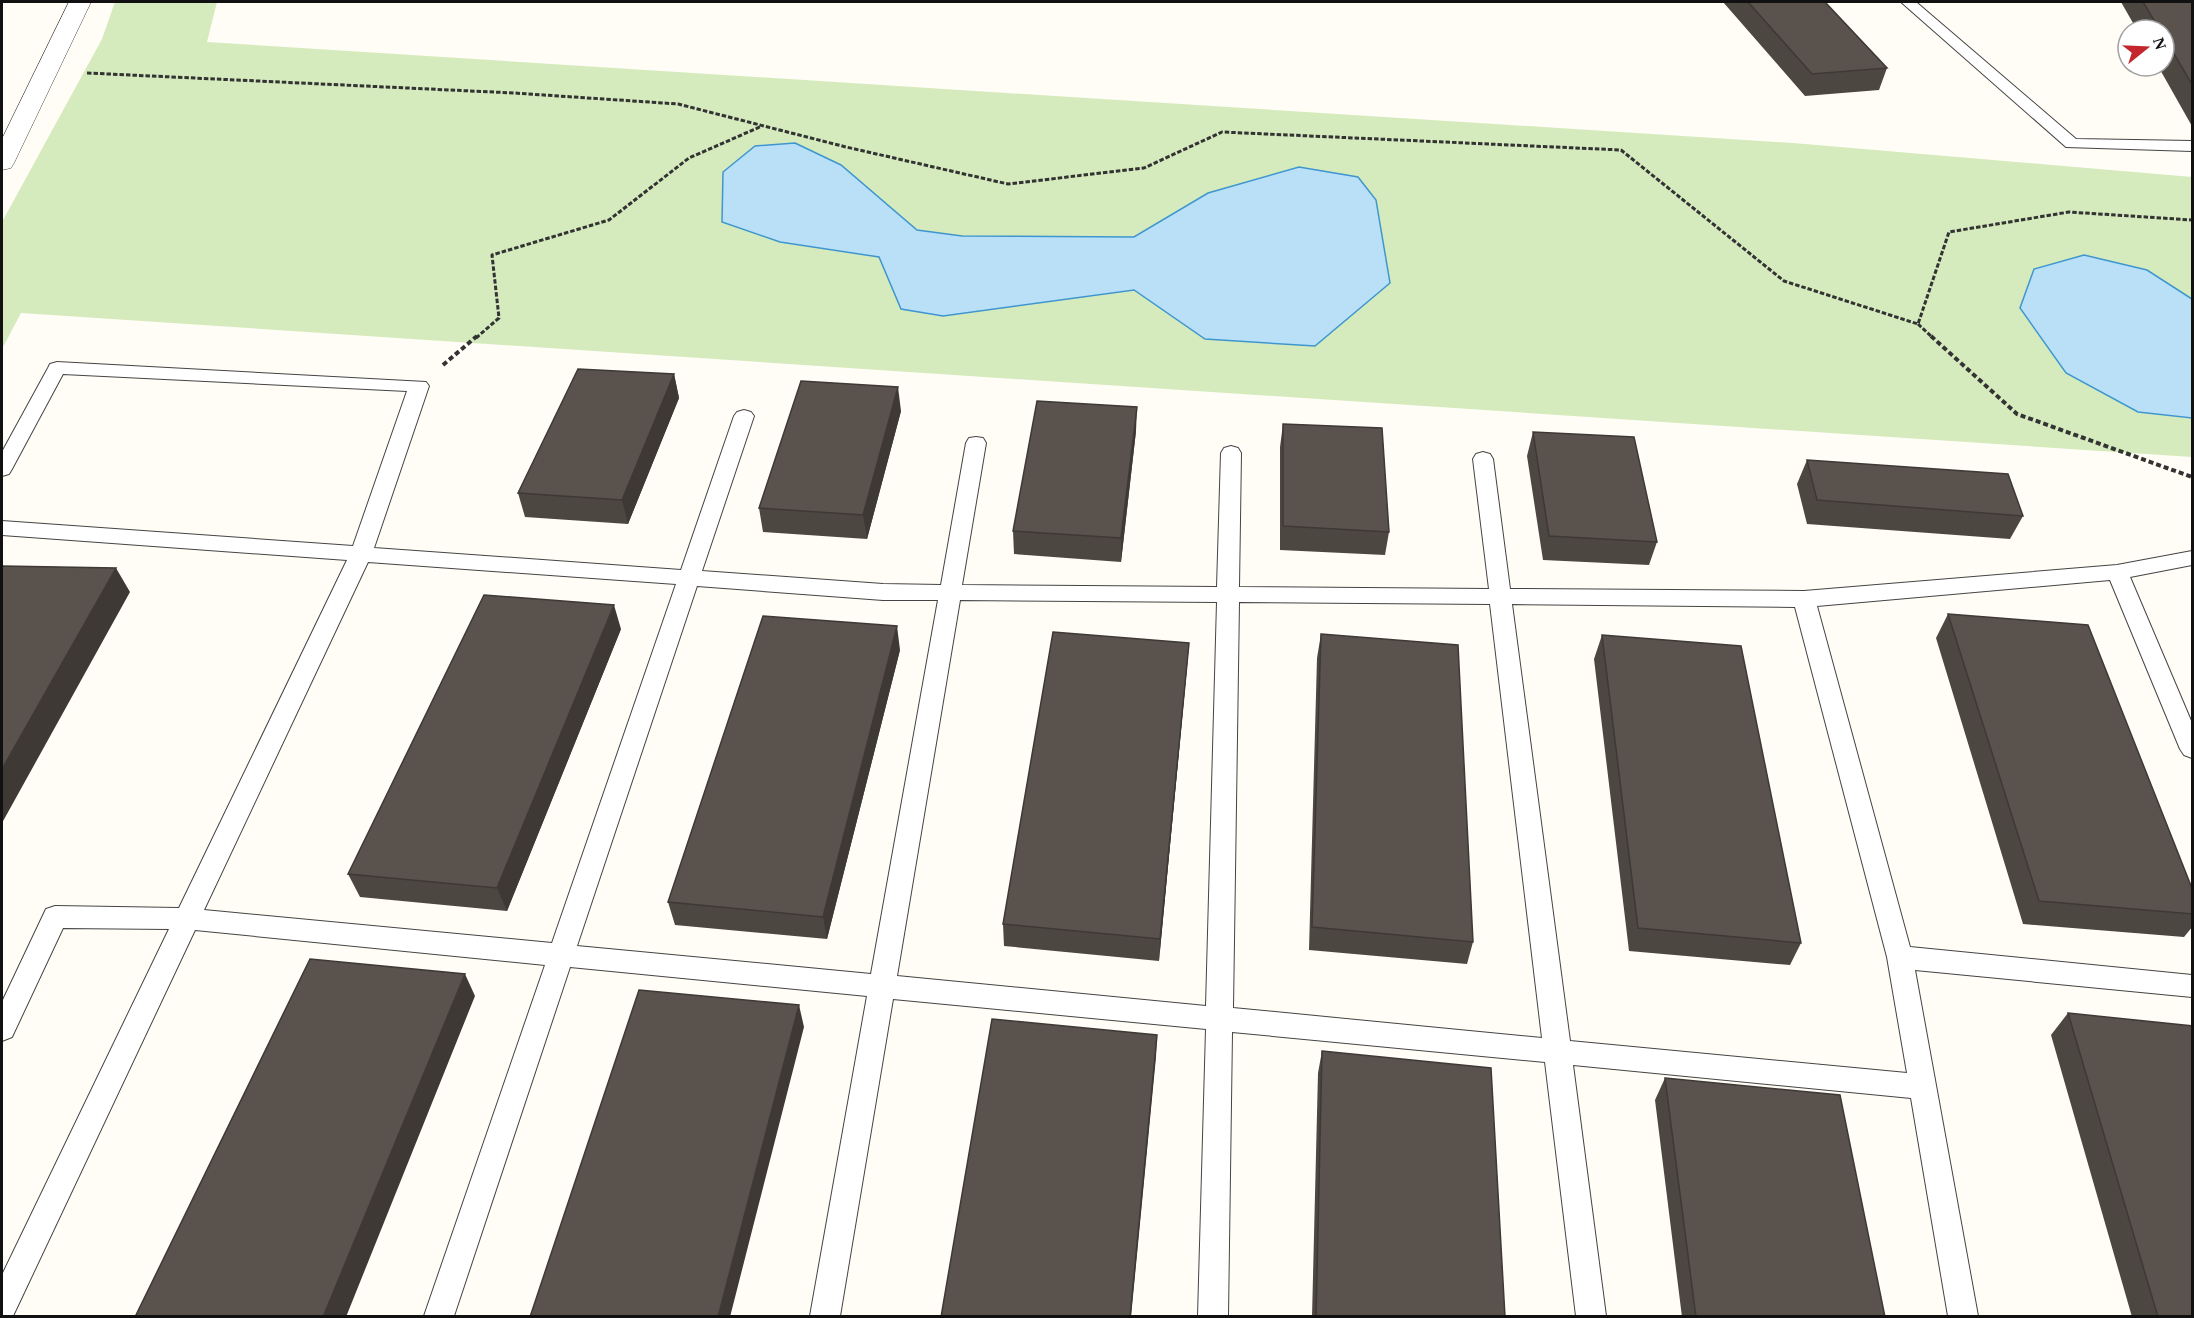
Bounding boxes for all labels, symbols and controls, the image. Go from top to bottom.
north arrow [2116,18,2176,78]
text: N [2150,35,2170,52]

